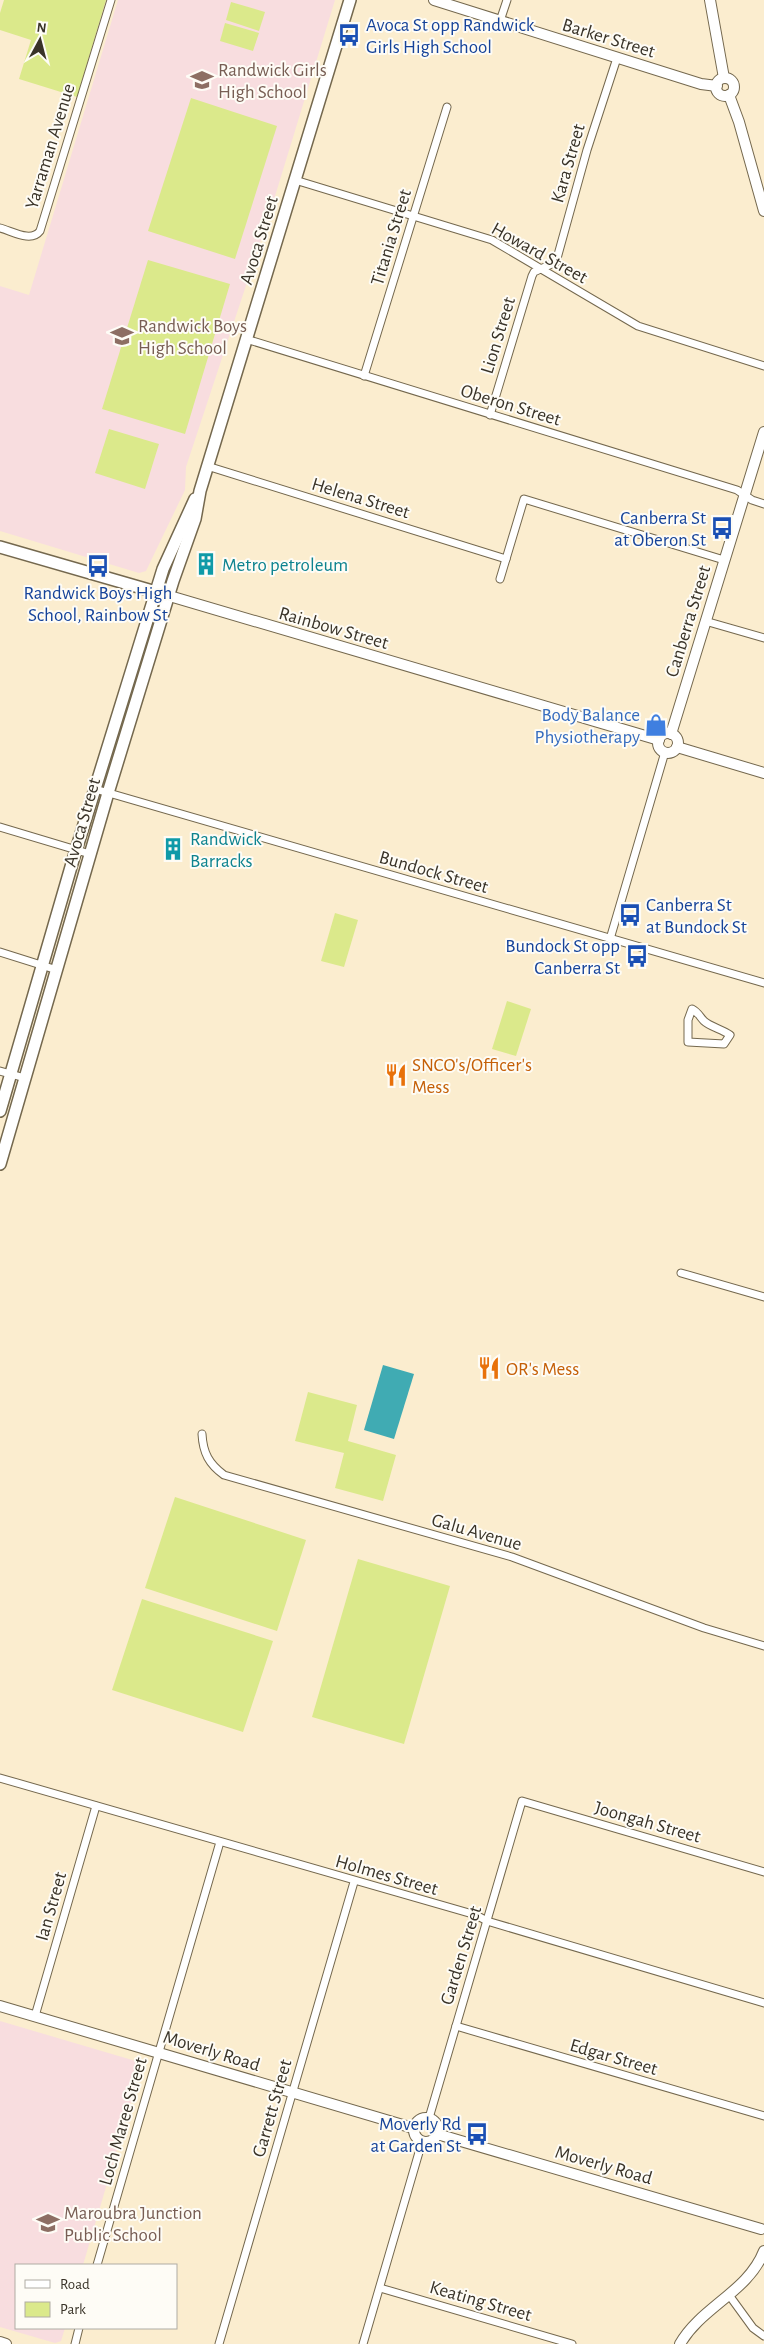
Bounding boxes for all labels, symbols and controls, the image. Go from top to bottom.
north arrow [15,15,65,65]
street label: Barker Street [560,15,657,62]
place label: Avoca St opp Randwick Girls High School [366,16,535,57]
text: N [36,21,47,36]
bus stop icon: Avoca St opp Randwick Girls High School [336,22,362,48]
place label: Randwick Girls High School [218,61,327,102]
school or university icon: Randwick Girls High School [189,67,215,93]
street label: Yarraman Avenue [22,81,79,211]
street label: Kara Street [548,122,589,205]
street label: Titania Street [368,187,415,288]
street label: Avoca Street [237,194,282,287]
street label: Howard Street [488,219,590,287]
street label: Lion Street [478,295,519,376]
place label: Randwick Boys High School [138,317,247,358]
school or university icon: Randwick Boys High School [109,323,135,349]
street label: Oberon Street [458,381,563,430]
street label: Helena Street [309,475,412,522]
place label: Canberra St at Oberon St [614,509,706,550]
bus stop icon: Canberra St at Oberon St [709,515,735,541]
building icon: Metro petroleum [193,551,219,577]
bus stop icon: Randwick Boys High School, Rainbow St [85,553,111,579]
place label: Metro petroleum [222,556,348,575]
street label: Canberra Street [662,563,714,679]
place label: Randwick Boys High School, Rainbow St [24,584,172,625]
street label: Rainbow Street [277,604,390,653]
place label: Body Balance Physiotherapy [535,706,640,747]
shop icon: Body Balance Physiotherapy [643,712,669,738]
street label: Avoca Street [61,776,104,869]
place label: Randwick Barracks [190,830,262,871]
building icon: Randwick Barracks [160,836,186,862]
street label: Bundock Street [377,848,490,897]
place label: Canberra St at Bundock St [646,896,747,937]
bus stop icon: Canberra St at Bundock St [617,902,643,928]
place label: Bundock St opp Canberra St [505,937,620,978]
bus stop icon: Bundock St opp Canberra St [624,943,650,969]
place label: SNCO's/Officer's Mess [412,1056,532,1097]
restaurant icon: SNCO's/Officer's Mess [383,1062,409,1088]
restaurant icon: OR's Mess [476,1355,502,1381]
place label: OR's Mess [506,1360,579,1379]
street label: Galu Avenue [429,1511,524,1554]
street label: Joongah Street [592,1798,703,1847]
street label: Holmes Street [333,1852,440,1899]
street label: Ian Street [33,1870,70,1943]
street label: Garden Street [437,1904,485,2007]
street label: Moverly Road [161,2028,262,2075]
street label: Edgar Street [568,2036,660,2079]
street label: Loch Maree Street [96,2055,151,2188]
street label: Garrett Street [249,2057,295,2159]
place label: Moverly Rd at Garden St [371,2115,461,2156]
bus stop icon: Moverly Rd at Garden St [464,2121,490,2147]
street label: Moverly Road [553,2143,654,2188]
place label: Maroubra Junction Public School [64,2204,202,2245]
school or university icon: Maroubra Junction Public School [35,2210,61,2236]
legend [15,2264,178,2329]
text: Road [60,2277,90,2292]
street label: Keating Street [427,2278,534,2325]
text: Park [60,2302,86,2317]

